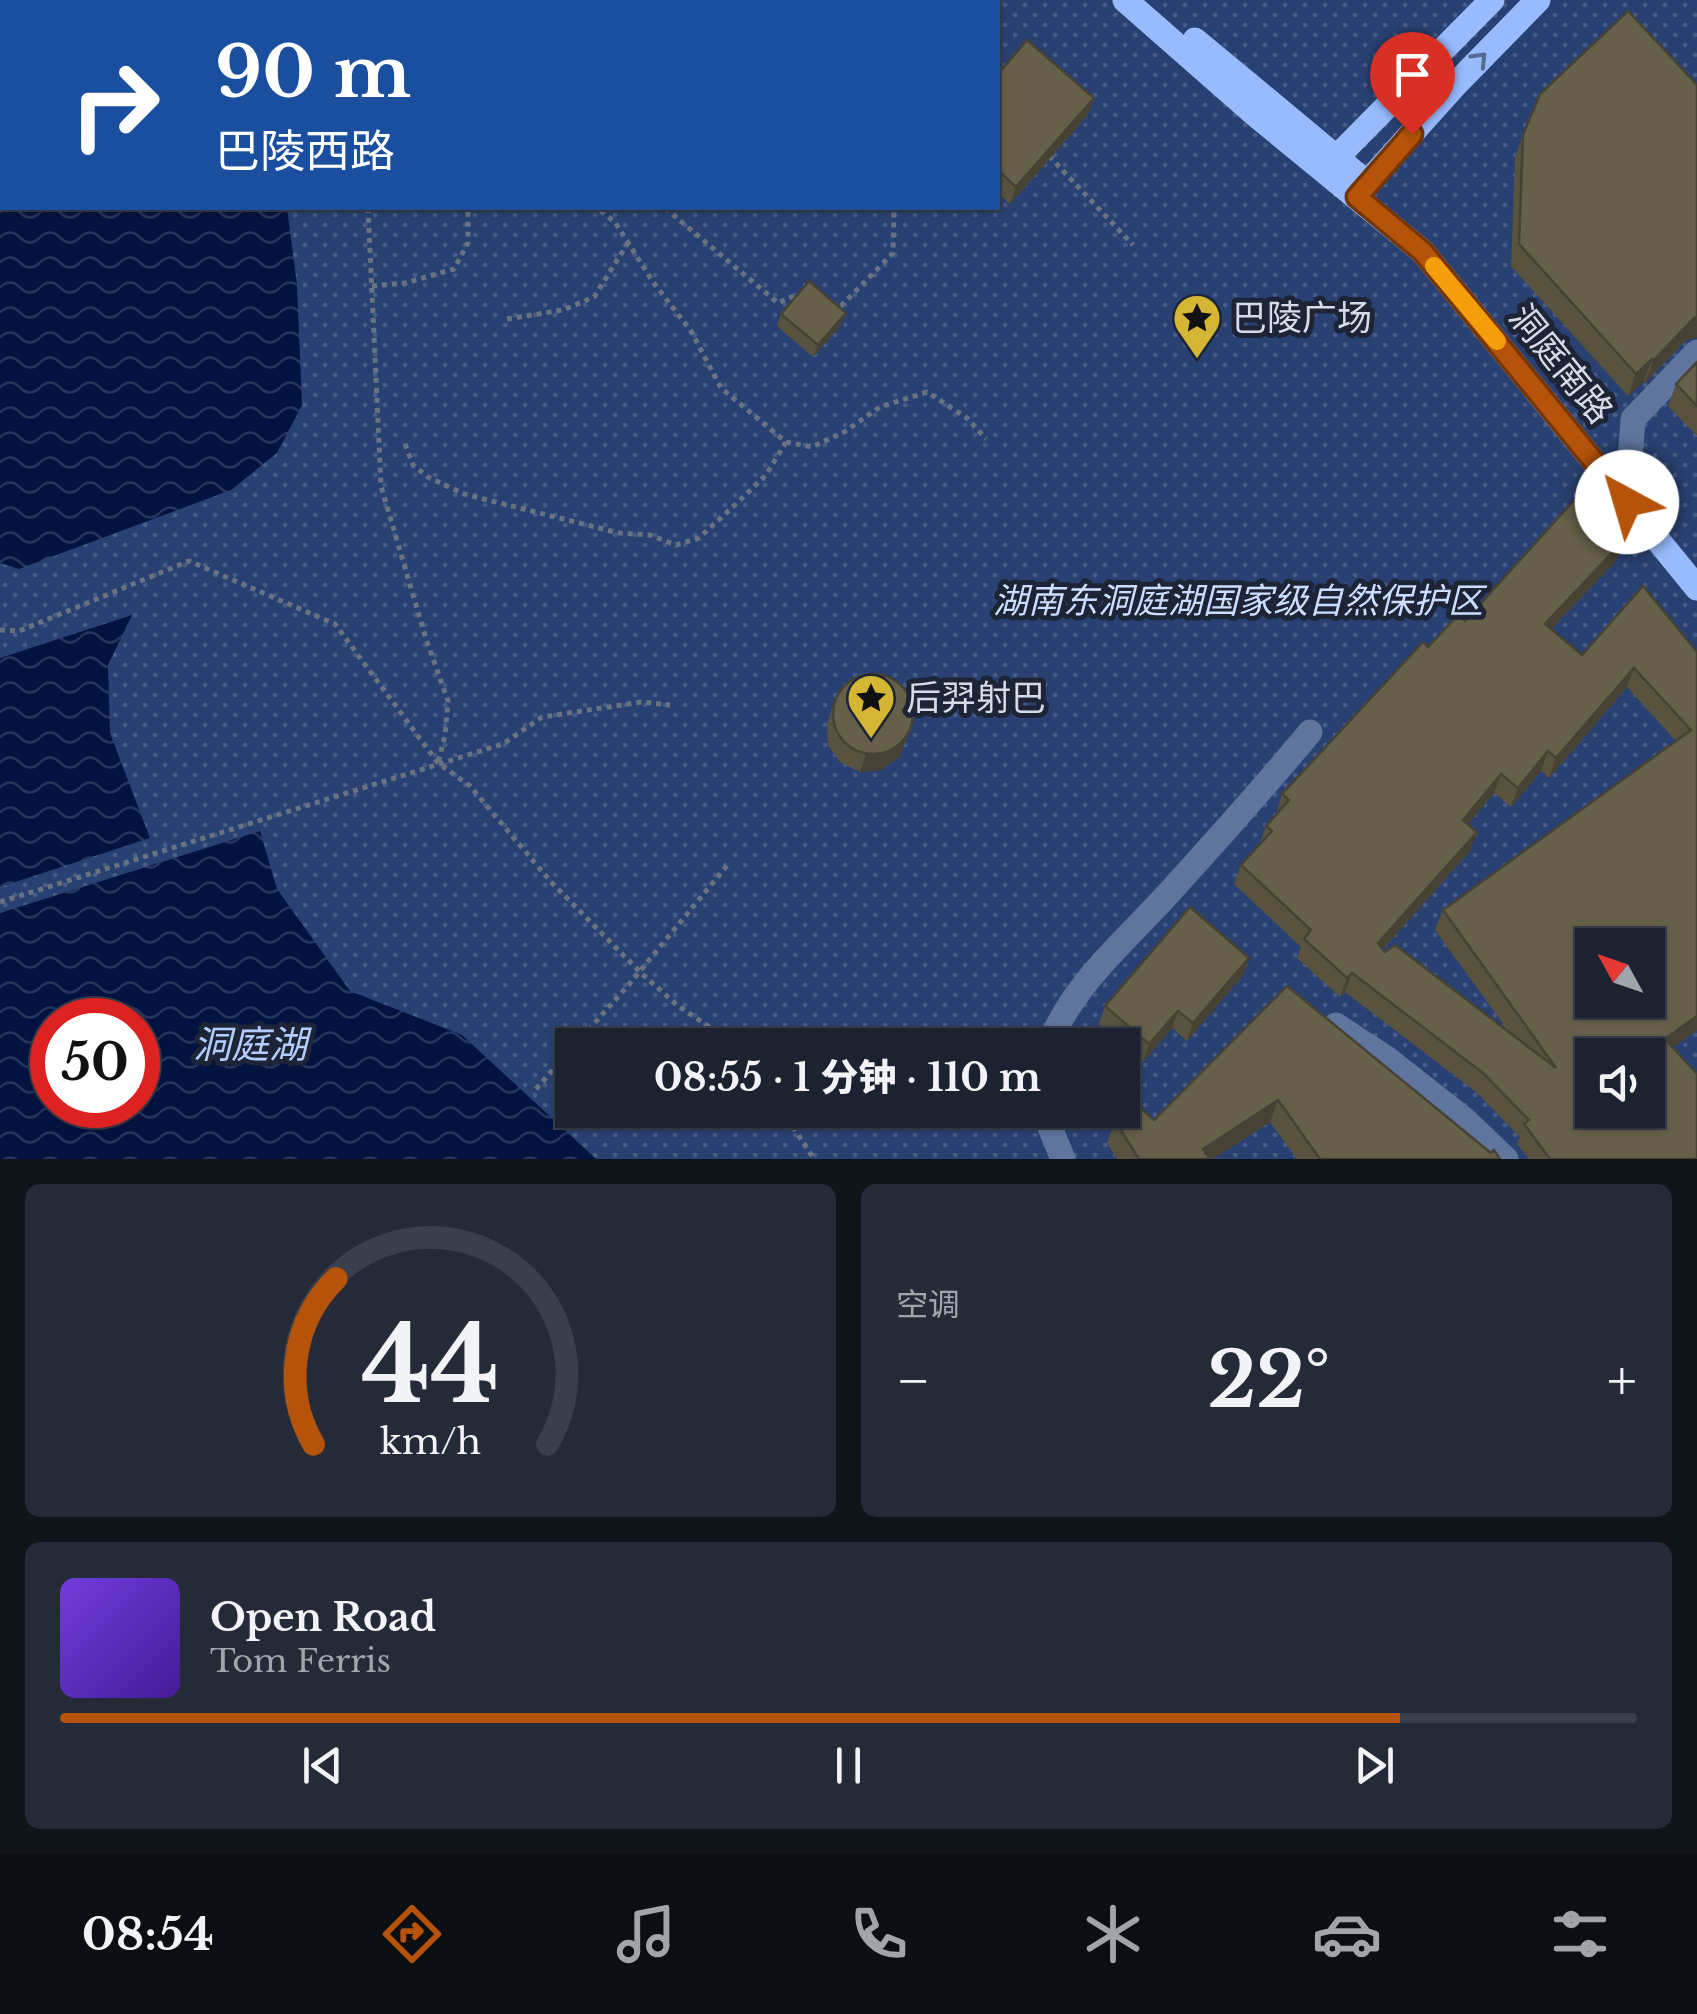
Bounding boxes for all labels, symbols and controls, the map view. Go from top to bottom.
text: 90 m [215,29,411,116]
pin [1370,32,1455,135]
icon: right [50,40,180,170]
icon: arrive [1385,47,1440,102]
one-way arrow [1468,53,1486,71]
text: 巴陵西路 [215,123,395,179]
place icon: 巴陵广场 [1171,292,1223,360]
place label: 巴陵广场 [1232,296,1372,339]
street label: 洞庭南路 [1501,296,1622,432]
position arrow [1575,450,1679,554]
park label: 湖南东洞庭湖国家级自然保护区 [993,579,1488,622]
place icon: 后羿射巴 [845,672,897,740]
place label: 后羿射巴 [906,676,1046,719]
north arrow [1575,928,1665,1018]
map controls [1575,928,1665,1128]
speed limit sign: 50 [30,998,160,1128]
water label: 洞庭湖 [193,1021,312,1068]
button: sound [1575,1038,1665,1128]
text: 08:55 · 1 分钟 · 110 m [654,1054,1041,1101]
text: 空调 [896,1285,960,1325]
text: 44 [361,1301,500,1430]
text: 22° [1207,1334,1330,1427]
text: − [896,1347,931,1415]
text: + [1607,1347,1637,1415]
text: km/h [380,1419,481,1464]
text: Open Road [210,1594,436,1641]
text: Tom Ferris [210,1641,391,1681]
icon: previous [295,1738,350,1793]
icon: pause [821,1738,876,1793]
icon: next [1347,1738,1402,1793]
icon: directions [377,1899,447,1969]
icon: music [611,1899,681,1969]
icon: phone [844,1899,914,1969]
icon: climate [1078,1899,1148,1969]
icon: car [1312,1899,1382,1969]
icon: filters [1545,1899,1615,1969]
text: 08:54 [82,1906,214,1962]

